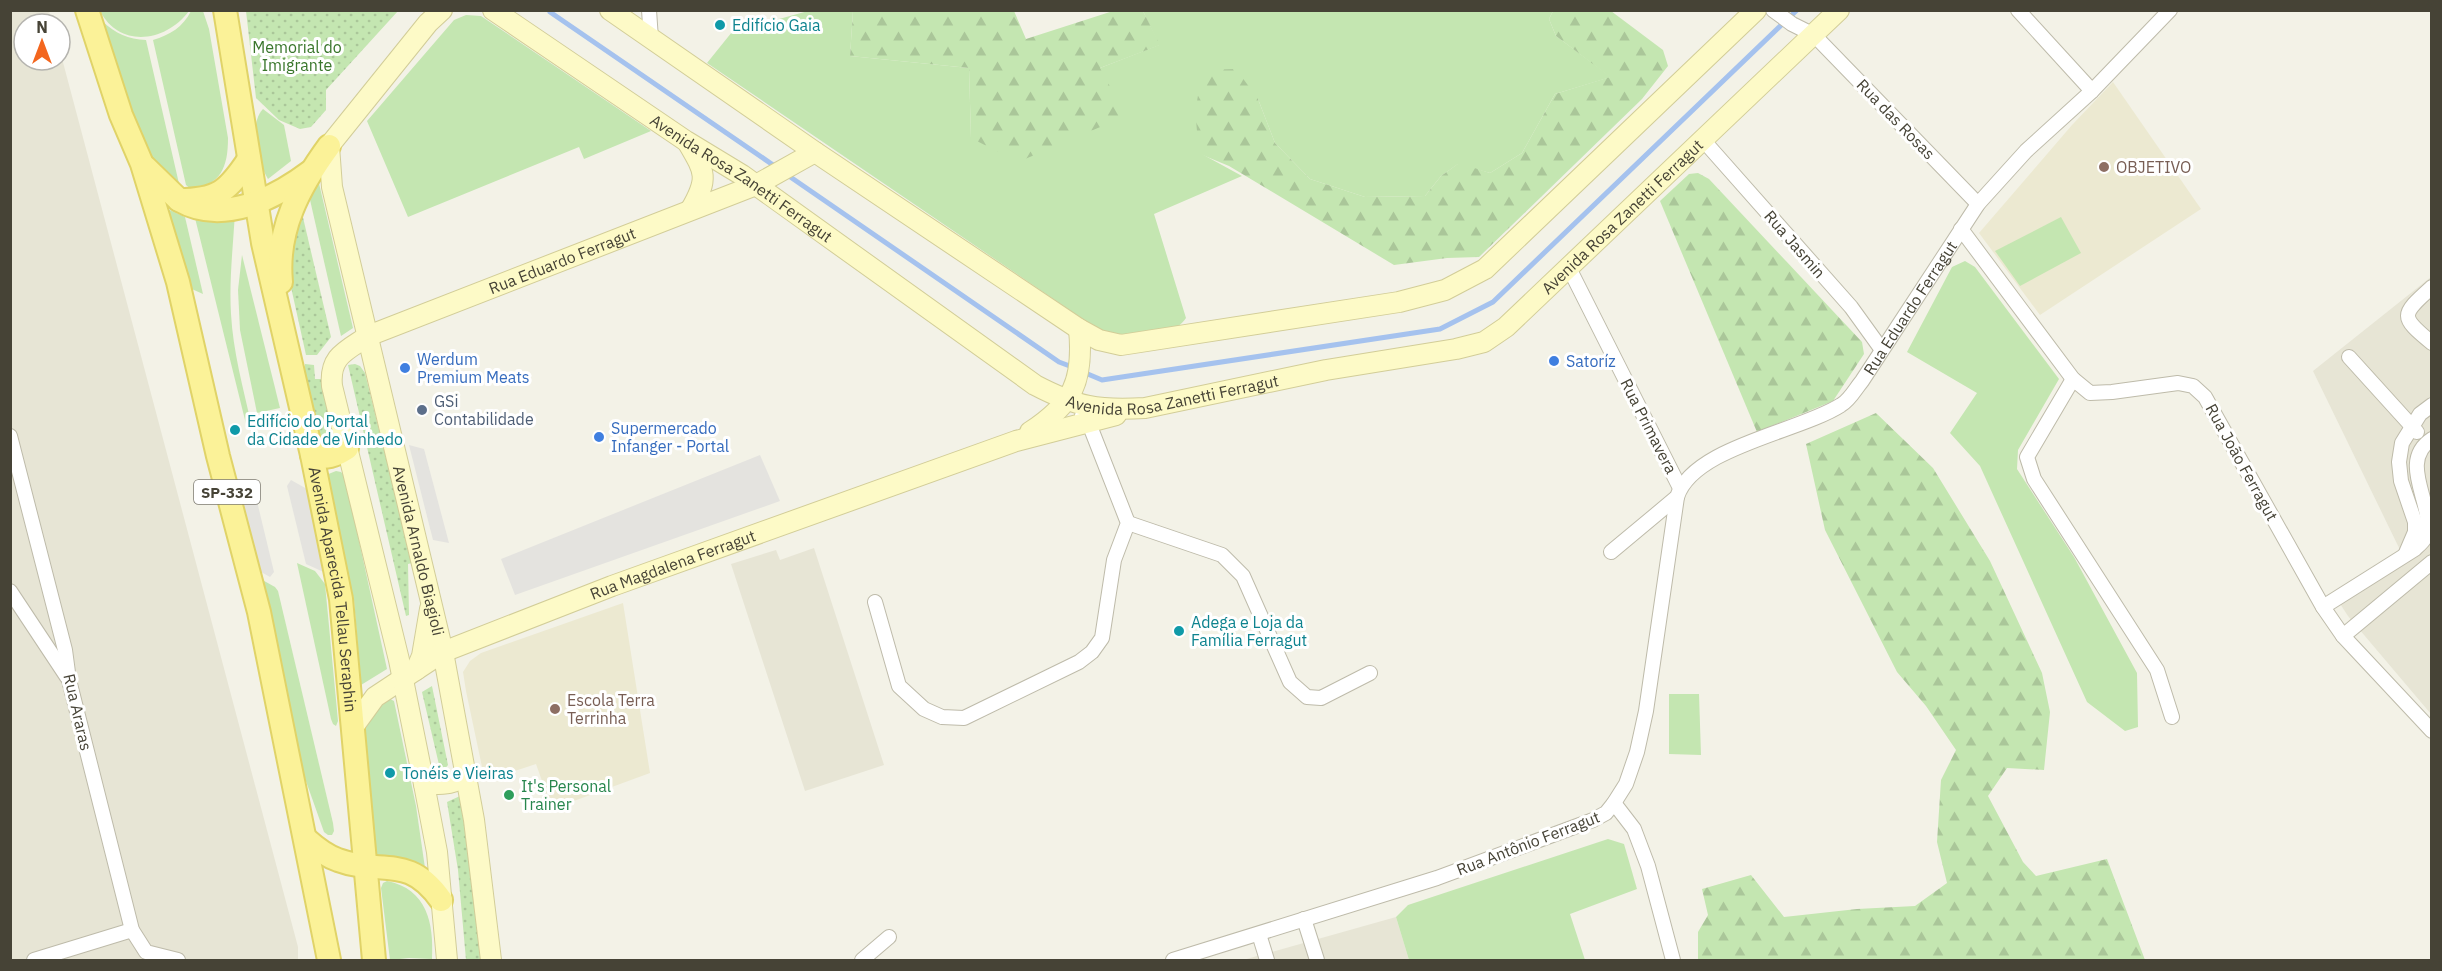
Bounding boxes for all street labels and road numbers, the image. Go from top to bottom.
street label: Rua das Rosas [1853,75,1939,163]
street label: Avenida Rosa Zanetti Ferragut [646,110,836,247]
street label: Avenida Rosa Zanetti Ferragut [1537,135,1707,298]
street label: Rua Jasmin [1760,206,1830,282]
street label: Rua Eduardo Ferragut [486,223,639,298]
street label: Rua Eduardo Ferragut [1859,237,1961,379]
street label: Avenida Rosa Zanetti Ferragut [1064,370,1280,419]
street label: Rua Primavera [1616,375,1682,477]
street label: Rua João Ferragut [2202,400,2282,524]
street label: Avenida Arnaldo Biagioli [389,464,449,638]
street label: Avenida Aparecida Tellau Seraphin [305,465,361,713]
road number: SP-332 [194,480,260,504]
street label: Rua Magdalena Ferragut [587,525,758,604]
street label: Rua Araras [59,672,97,752]
street label: Rua Antônio Ferragut [1453,806,1603,880]

